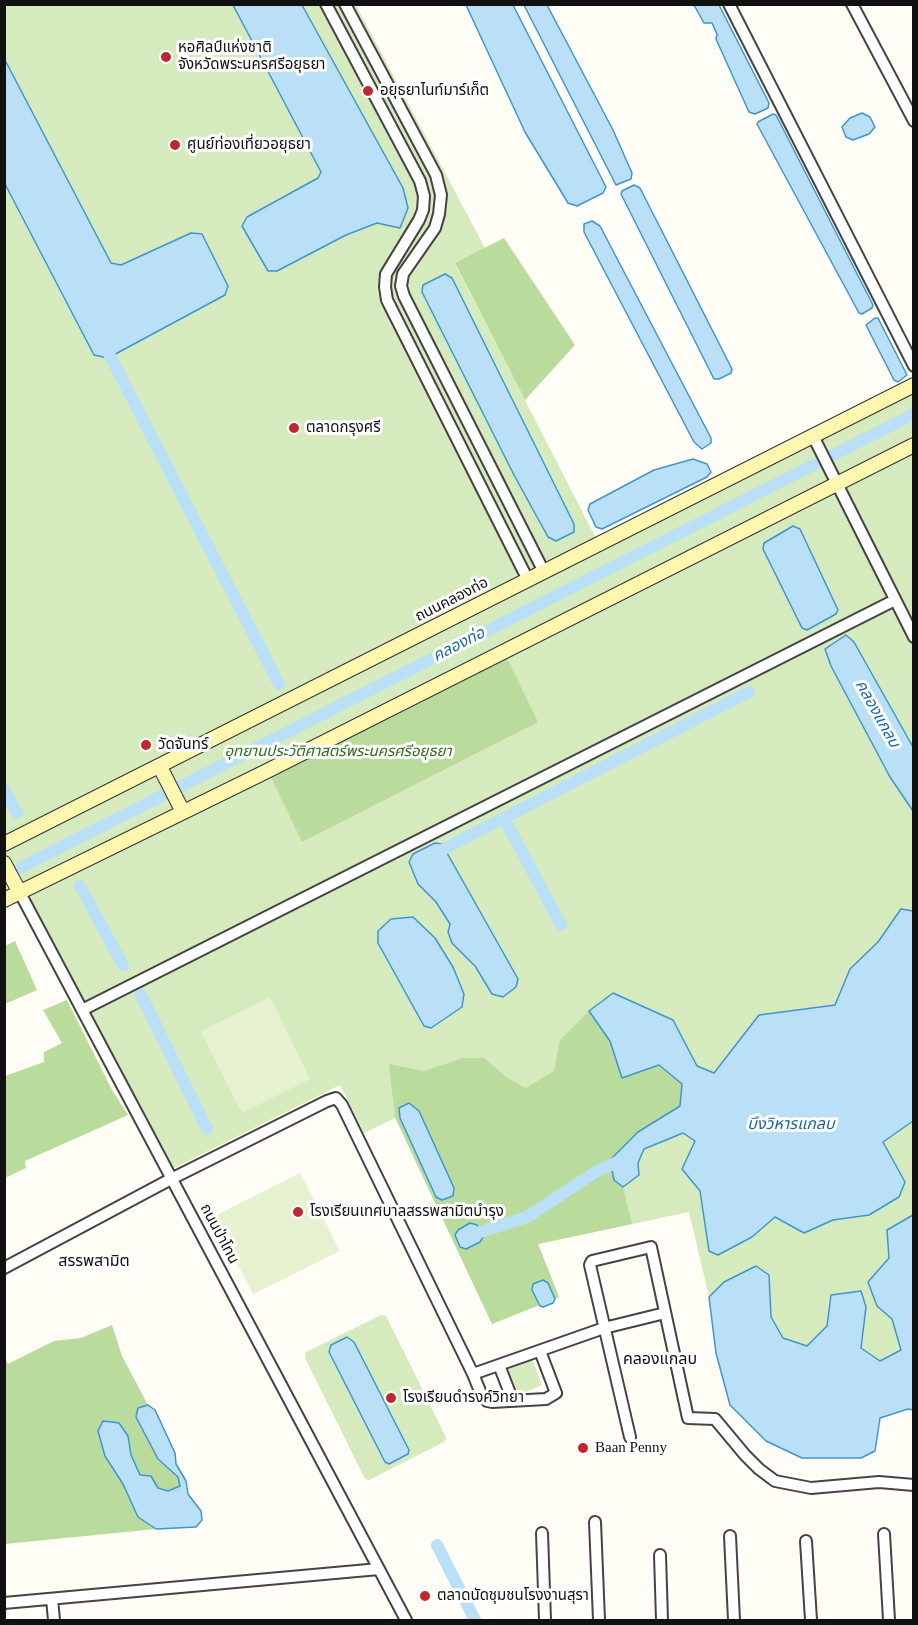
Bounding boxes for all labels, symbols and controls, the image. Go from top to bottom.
place label: หอศิลป์แห่งชาติ จังหวัดพระนครศรีอยุธยา [178,39,325,74]
marker: หอศิลป์แห่งชาติ จังหวัดพระนครศรีอยุธยา [159,50,173,64]
place label: อยุธยาไนท์มาร์เก็ต [380,82,489,100]
marker: อยุธยาไนท์มาร์เก็ต [361,84,375,98]
place label: ศูนย์ท่องเที่ยวอยุธยา [187,136,311,154]
marker: ศูนย์ท่องเที่ยวอยุธยา [168,138,182,152]
place label: ตลาดกรุงศรี [306,419,381,437]
marker: ตลาดกรุงศรี [287,421,301,435]
street label: ถนนคลองท่อ [412,574,492,626]
water label: คลองท่อ [430,624,488,666]
water label: คลองแกลบ [851,677,903,751]
place label: วัดจันทร์ [158,736,208,754]
marker: วัดจันทร์ [139,738,153,752]
park label: อุทยานประวัติศาสตร์พระนครศรีอยุธยา [224,743,452,761]
water label: บึงวิหารแกลบ [747,1115,835,1135]
street label: ถนนป่าโทน [196,1201,242,1267]
place label: โรงเรียนเทศบาลสรรพสามิตบำรุง [310,1203,504,1221]
marker: โรงเรียนเทศบาลสรรพสามิตบำรุง [291,1205,305,1219]
district label: สรรพสามิต [58,1252,130,1272]
district label: คลองแกลบ [623,1350,697,1370]
place label: โรงเรียนดำรงค์วิทยา [403,1389,524,1407]
marker: โรงเรียนดำรงค์วิทยา [384,1391,398,1405]
place label: Baan Penny [595,1439,667,1457]
marker: Baan Penny [576,1441,590,1455]
place label: ตลาดนัดชุมชนโรงงานสุรา [437,1587,589,1605]
marker: ตลาดนัดชุมชนโรงงานสุรา [418,1589,432,1603]

